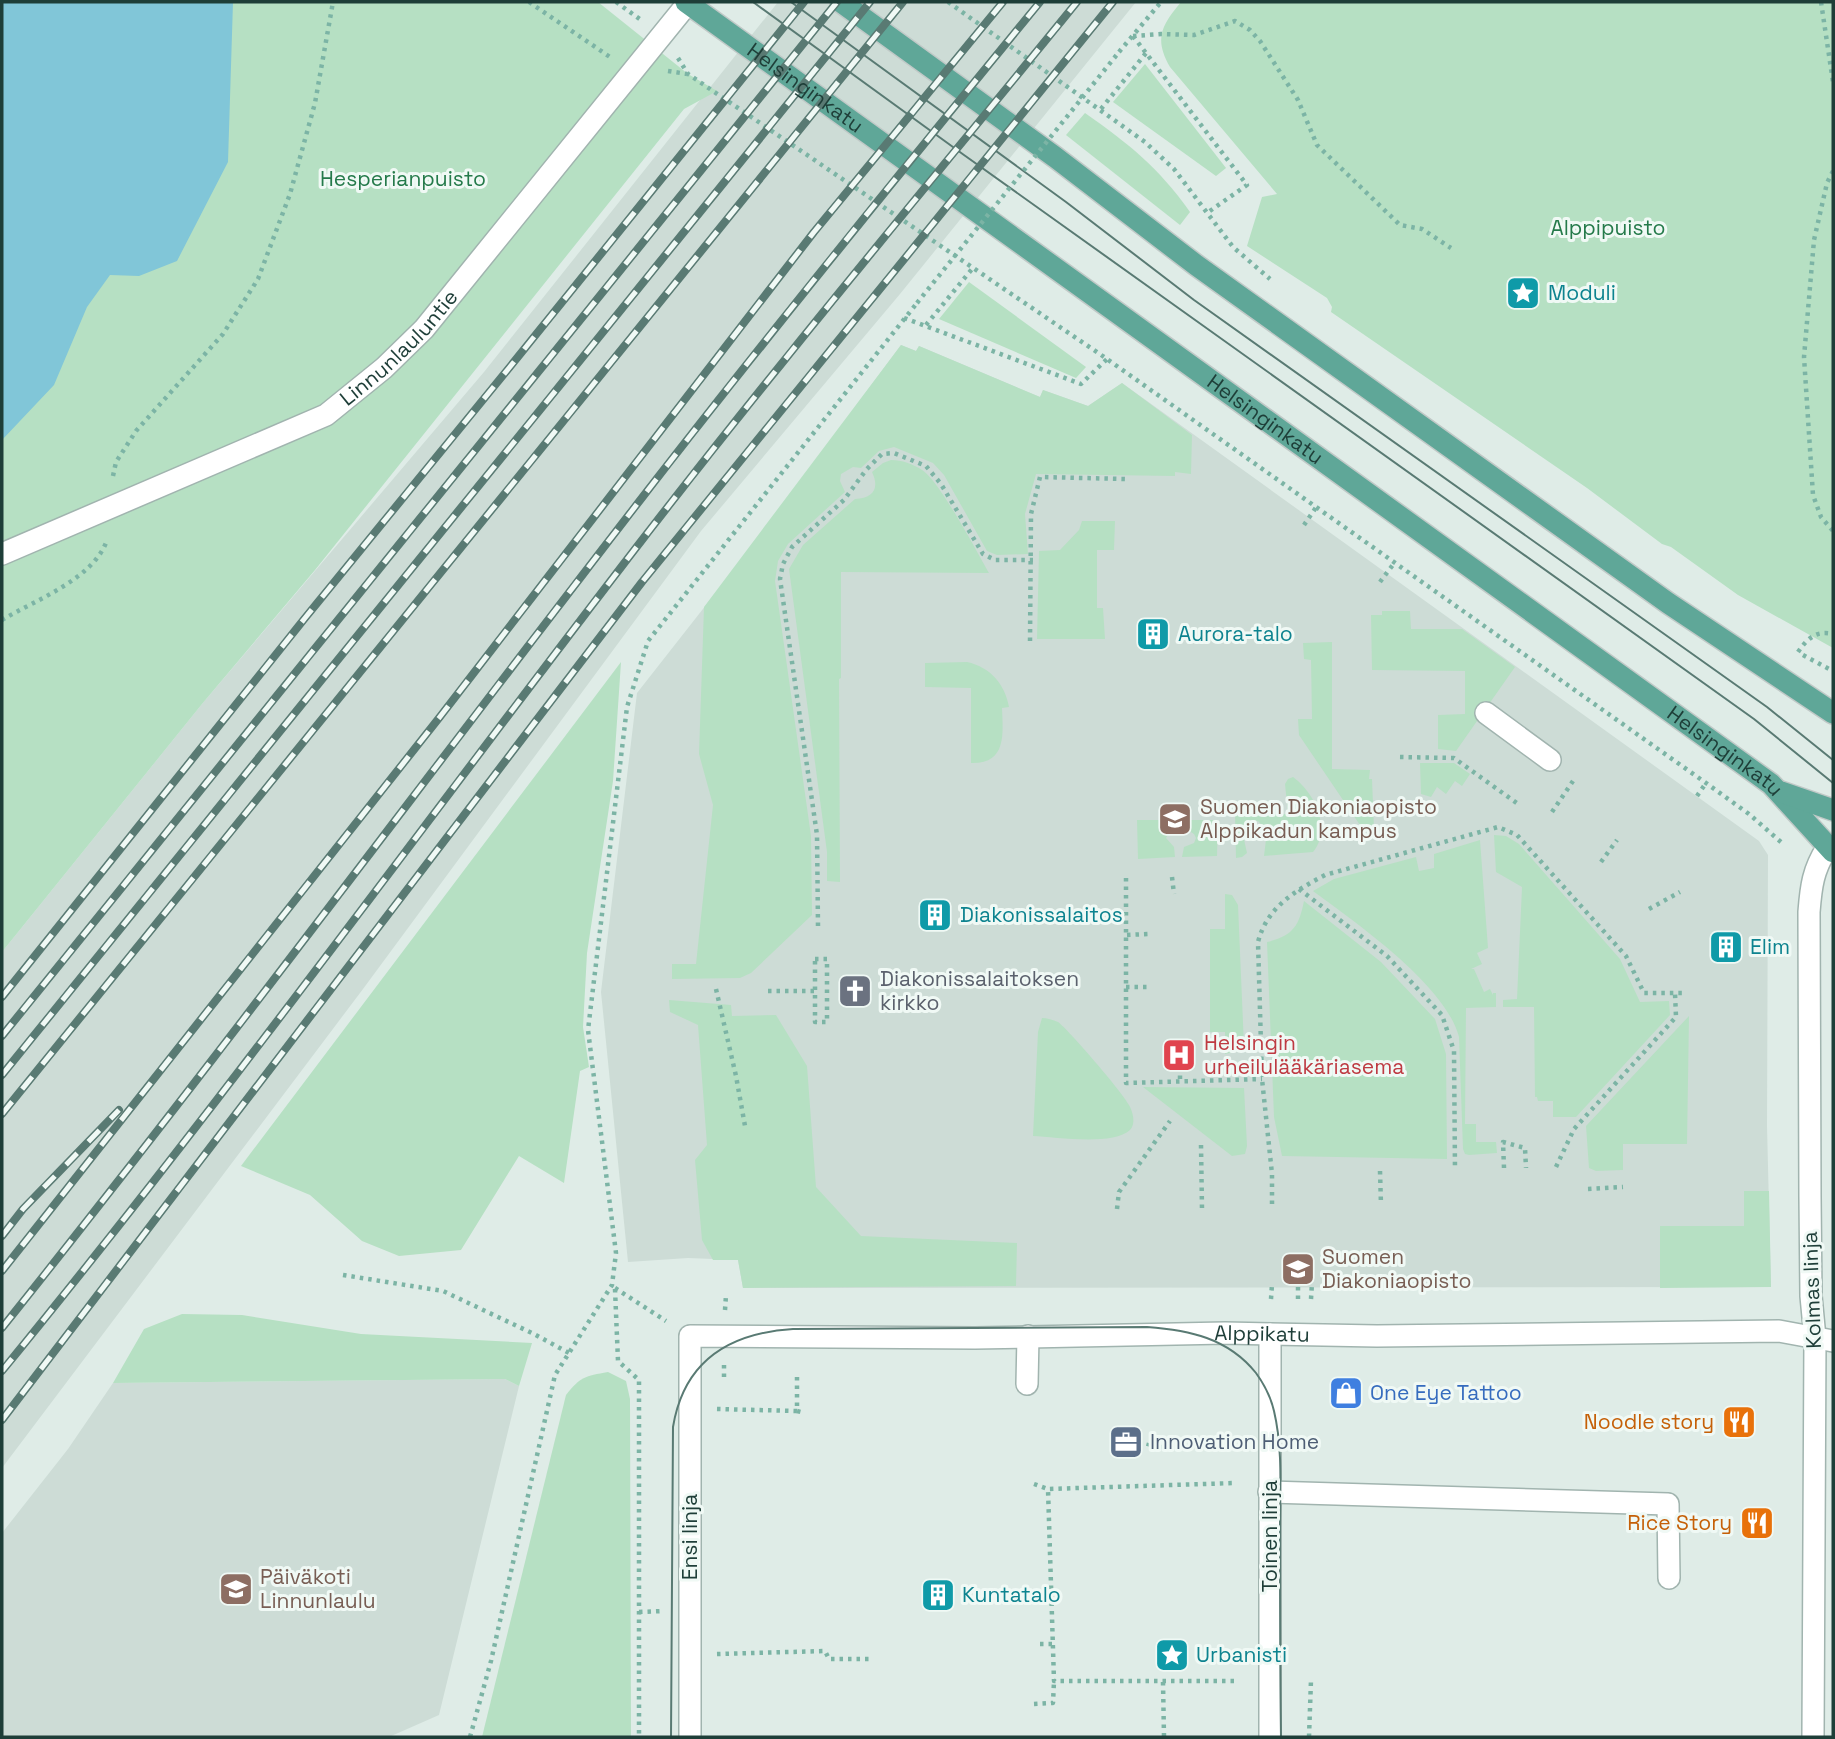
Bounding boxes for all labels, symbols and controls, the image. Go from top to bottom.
street label: Helsinginkatu [742,37,869,139]
park label: Hesperianpuisto [320,165,486,192]
park label: Alppipuisto [1550,214,1666,241]
place icon: Moduli [1504,274,1542,312]
place label: Moduli [1548,279,1616,306]
street label: Linnunlauluntie [334,284,464,411]
street label: Helsinginkatu [1202,368,1329,470]
building icon: Aurora-talo [1134,615,1172,653]
place label: Aurora-talo [1178,620,1293,647]
street label: Helsinginkatu [1662,700,1789,802]
place label: Suomen Diakoniaopisto Alppikadun kampus [1200,793,1437,844]
school or university icon: Suomen Diakoniaopisto Alppikadun kampus [1156,800,1194,838]
building icon: Diakonissalaitos [916,896,954,934]
place label: Diakonissalaitos [960,901,1123,928]
building icon: Elim [1707,928,1745,966]
place label: Elim [1750,933,1790,960]
place label: Diakonissalaitoksen kirkko [880,965,1079,1016]
church icon: Diakonissalaitoksen kirkko [836,972,874,1010]
place label: Helsingin urheilulääkäriasema [1204,1029,1404,1080]
hospital icon: Helsingin urheilulääkäriasema [1160,1036,1198,1074]
street label: Kolmas linja [1796,1231,1827,1349]
place label: Suomen Diakoniaopisto [1322,1243,1471,1294]
school or university icon: Suomen Diakoniaopisto [1279,1250,1317,1288]
street label: Alppikatu [1214,1319,1310,1348]
shop icon: One Eye Tattoo [1327,1374,1365,1412]
place label: One Eye Tattoo [1370,1379,1522,1406]
restaurant icon: Noodle story [1720,1403,1758,1441]
place label: Noodle story [1584,1408,1714,1435]
office icon: Innovation Home [1107,1423,1145,1461]
place label: Innovation Home [1150,1428,1319,1455]
street label: Toinen linja [1256,1480,1283,1592]
street label: Ensi linja [676,1494,703,1580]
restaurant icon: Rice Story [1738,1504,1776,1542]
place label: Rice Story [1627,1509,1732,1536]
place label: Päiväkoti Linnunlaulu [260,1563,376,1614]
school or university icon: Päiväkoti Linnunlaulu [217,1570,255,1608]
building icon: Kuntatalo [919,1576,957,1614]
place label: Kuntatalo [962,1581,1061,1608]
place icon: Urbanisti [1153,1636,1191,1674]
place label: Urbanisti [1196,1641,1287,1668]

